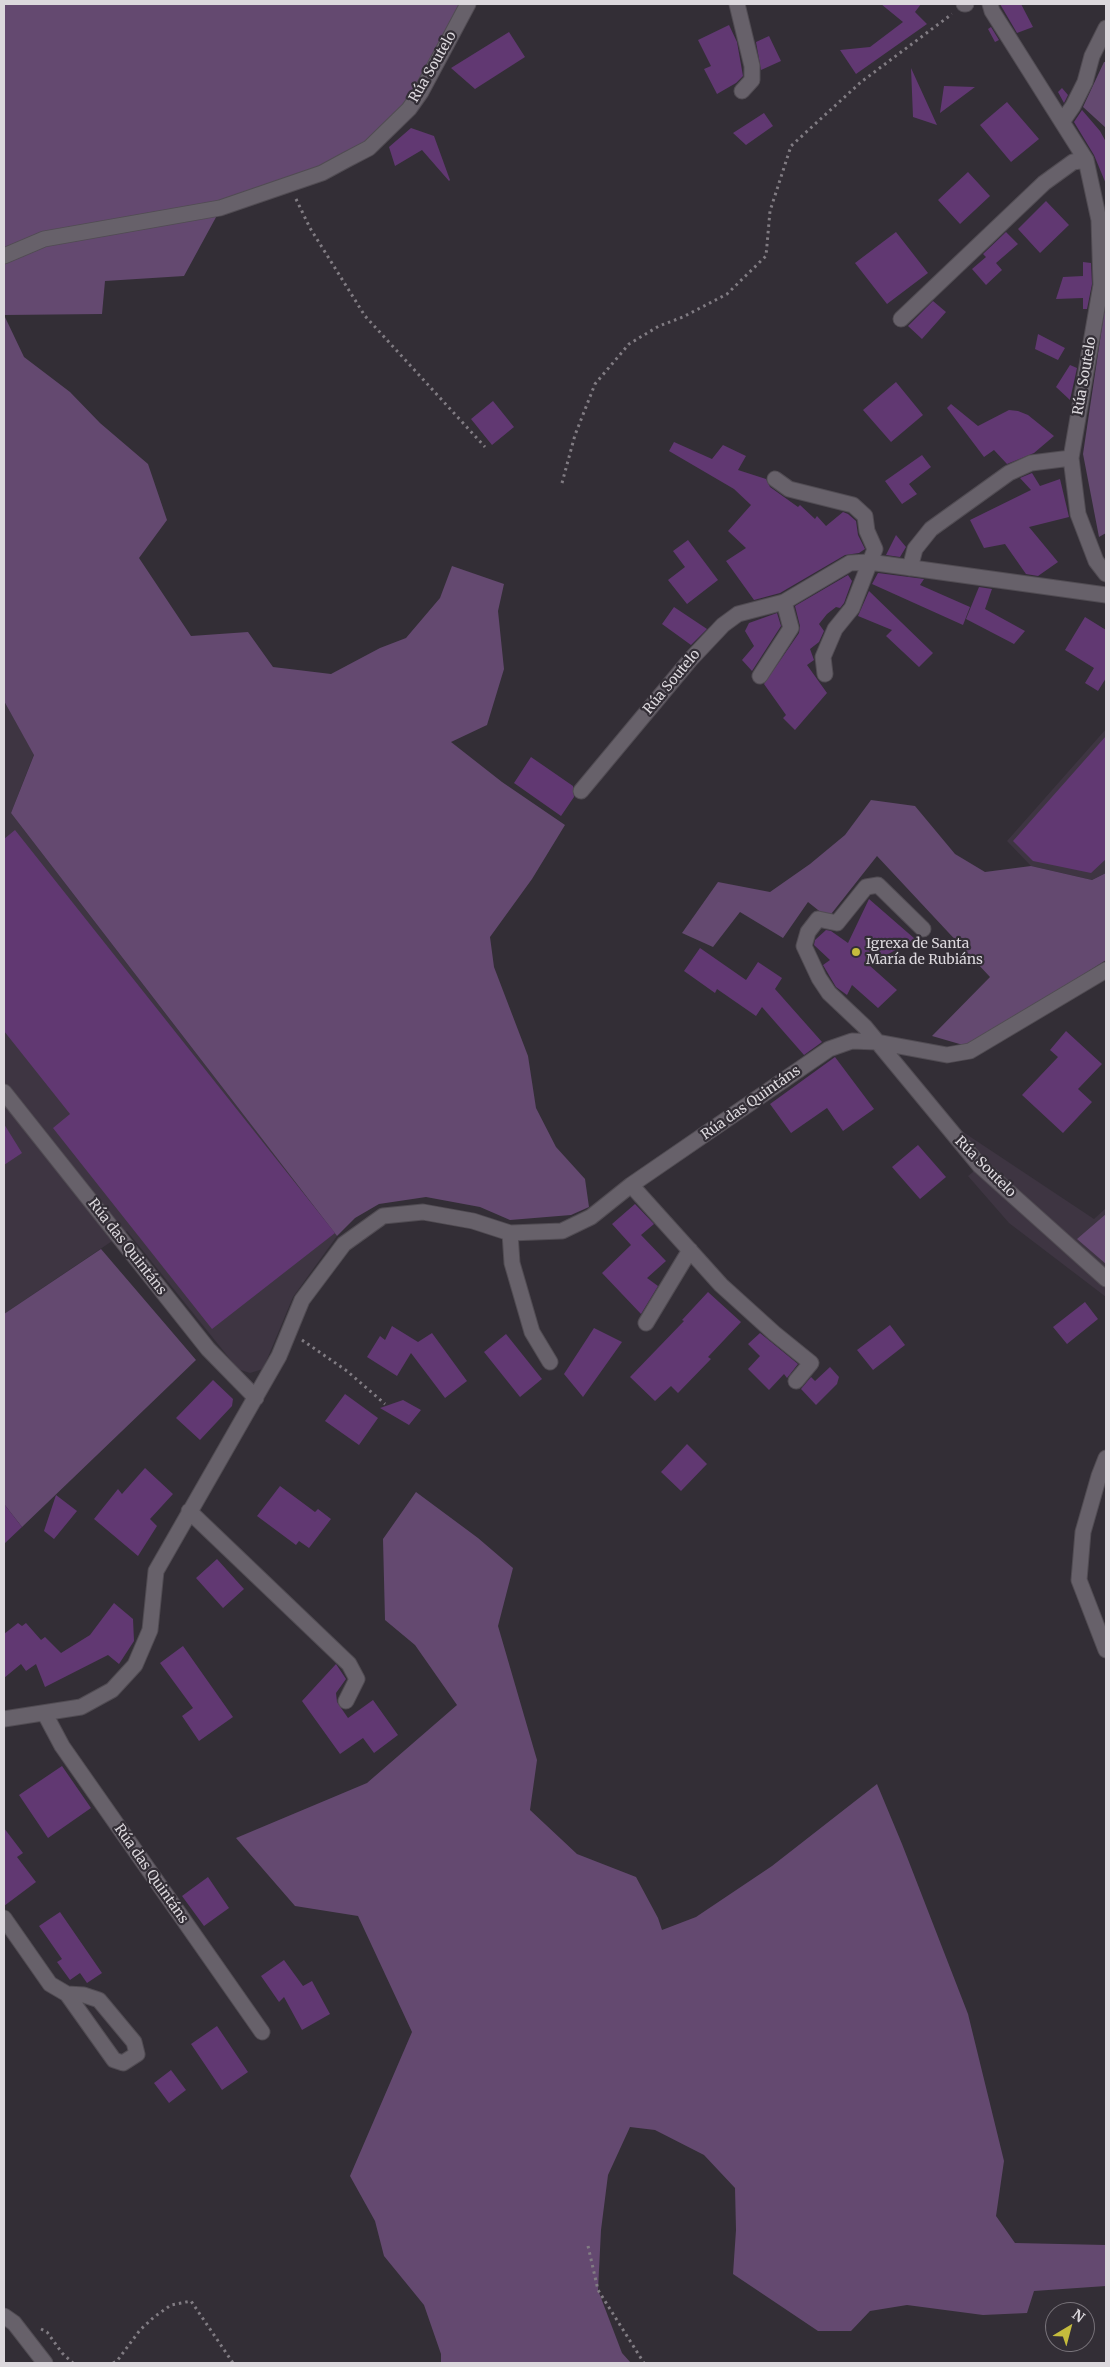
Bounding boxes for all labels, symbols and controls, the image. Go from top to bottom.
street label: Rúa Soutelo [406,28,460,106]
street label: Rúa Soutelo [1070,335,1100,417]
street label: Rúa Soutelo [640,646,704,718]
place label: Igrexa de Santa María de Rubiáns [866,936,983,969]
marker: Igrexa de Santa María de Rubiáns [850,946,862,958]
street label: Rúa das Quintáns [698,1062,804,1144]
street label: Rúa Soutelo [951,1133,1019,1201]
street label: Rúa das Quintáns [84,1196,170,1298]
street label: Rúa das Quintáns [110,1821,192,1927]
north arrow [1045,2302,1095,2352]
text: N [1069,2305,1088,2326]

